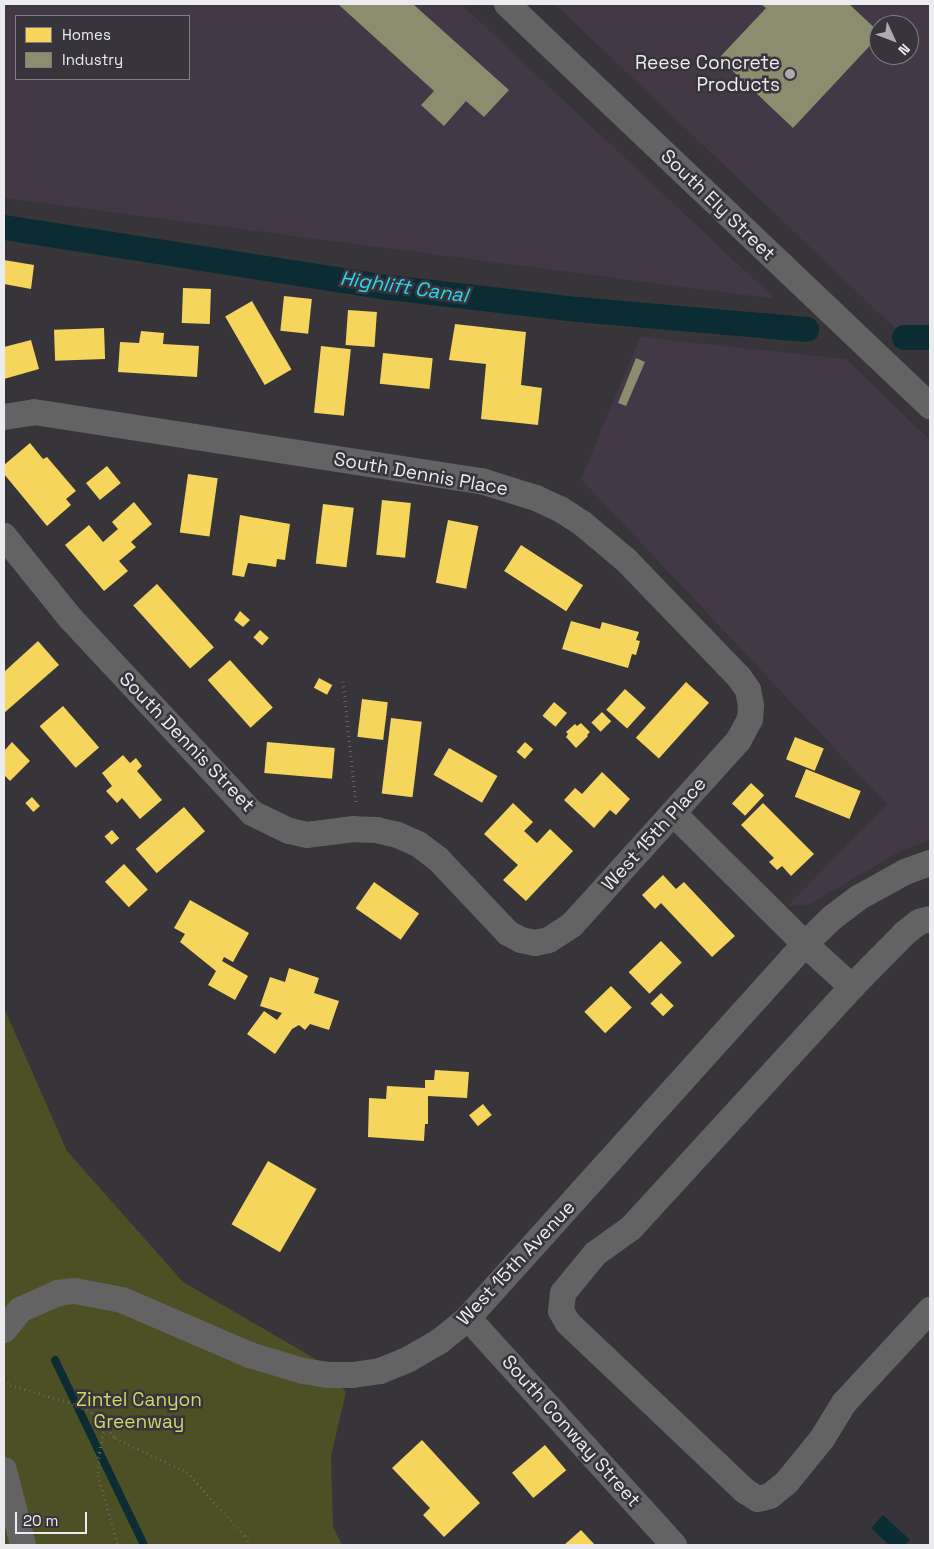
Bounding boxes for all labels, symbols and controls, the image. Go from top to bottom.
legend [15,15,190,80]
north arrow [869,15,919,65]
text: Homes [62,25,111,44]
text: N [894,40,914,59]
text: Industry [62,50,123,69]
place label: Reese Concrete Products [635,52,780,96]
marker: Reese Concrete Products [784,68,796,80]
street label: South Ely Street [656,145,780,265]
water label: Highlift Canal [339,266,469,308]
street label: South Dennis Place [332,447,510,501]
street label: South Dennis Street [115,668,259,816]
street label: West 15th Place [597,773,711,895]
street label: West 15th Avenue [452,1196,580,1330]
street label: South Conway Street [497,1351,645,1511]
park label: Zintel Canyon Greenway [76,1389,202,1433]
scale bar [18,1502,90,1534]
text: 20 m [23,1511,58,1530]

